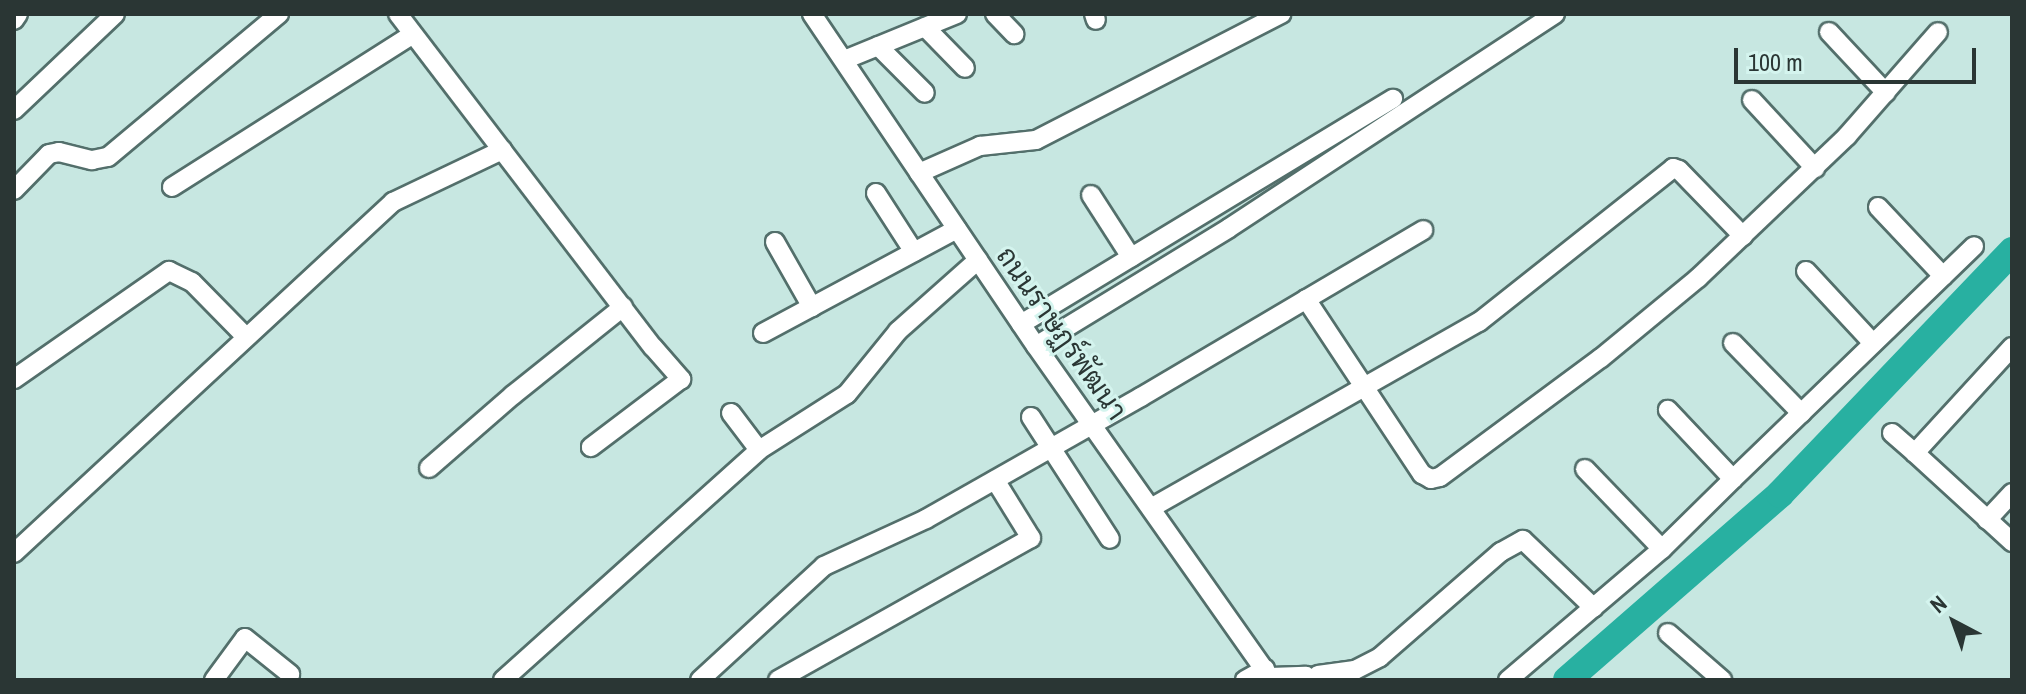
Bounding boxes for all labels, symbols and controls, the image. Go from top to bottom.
scale bar [1738,32,1980,82]
text: 100 m [1748,46,1803,78]
street label: ถนนราษฏร์พัฒนา [990,240,1134,426]
north arrow [1914,582,1994,662]
text: N [1923,588,1953,619]

